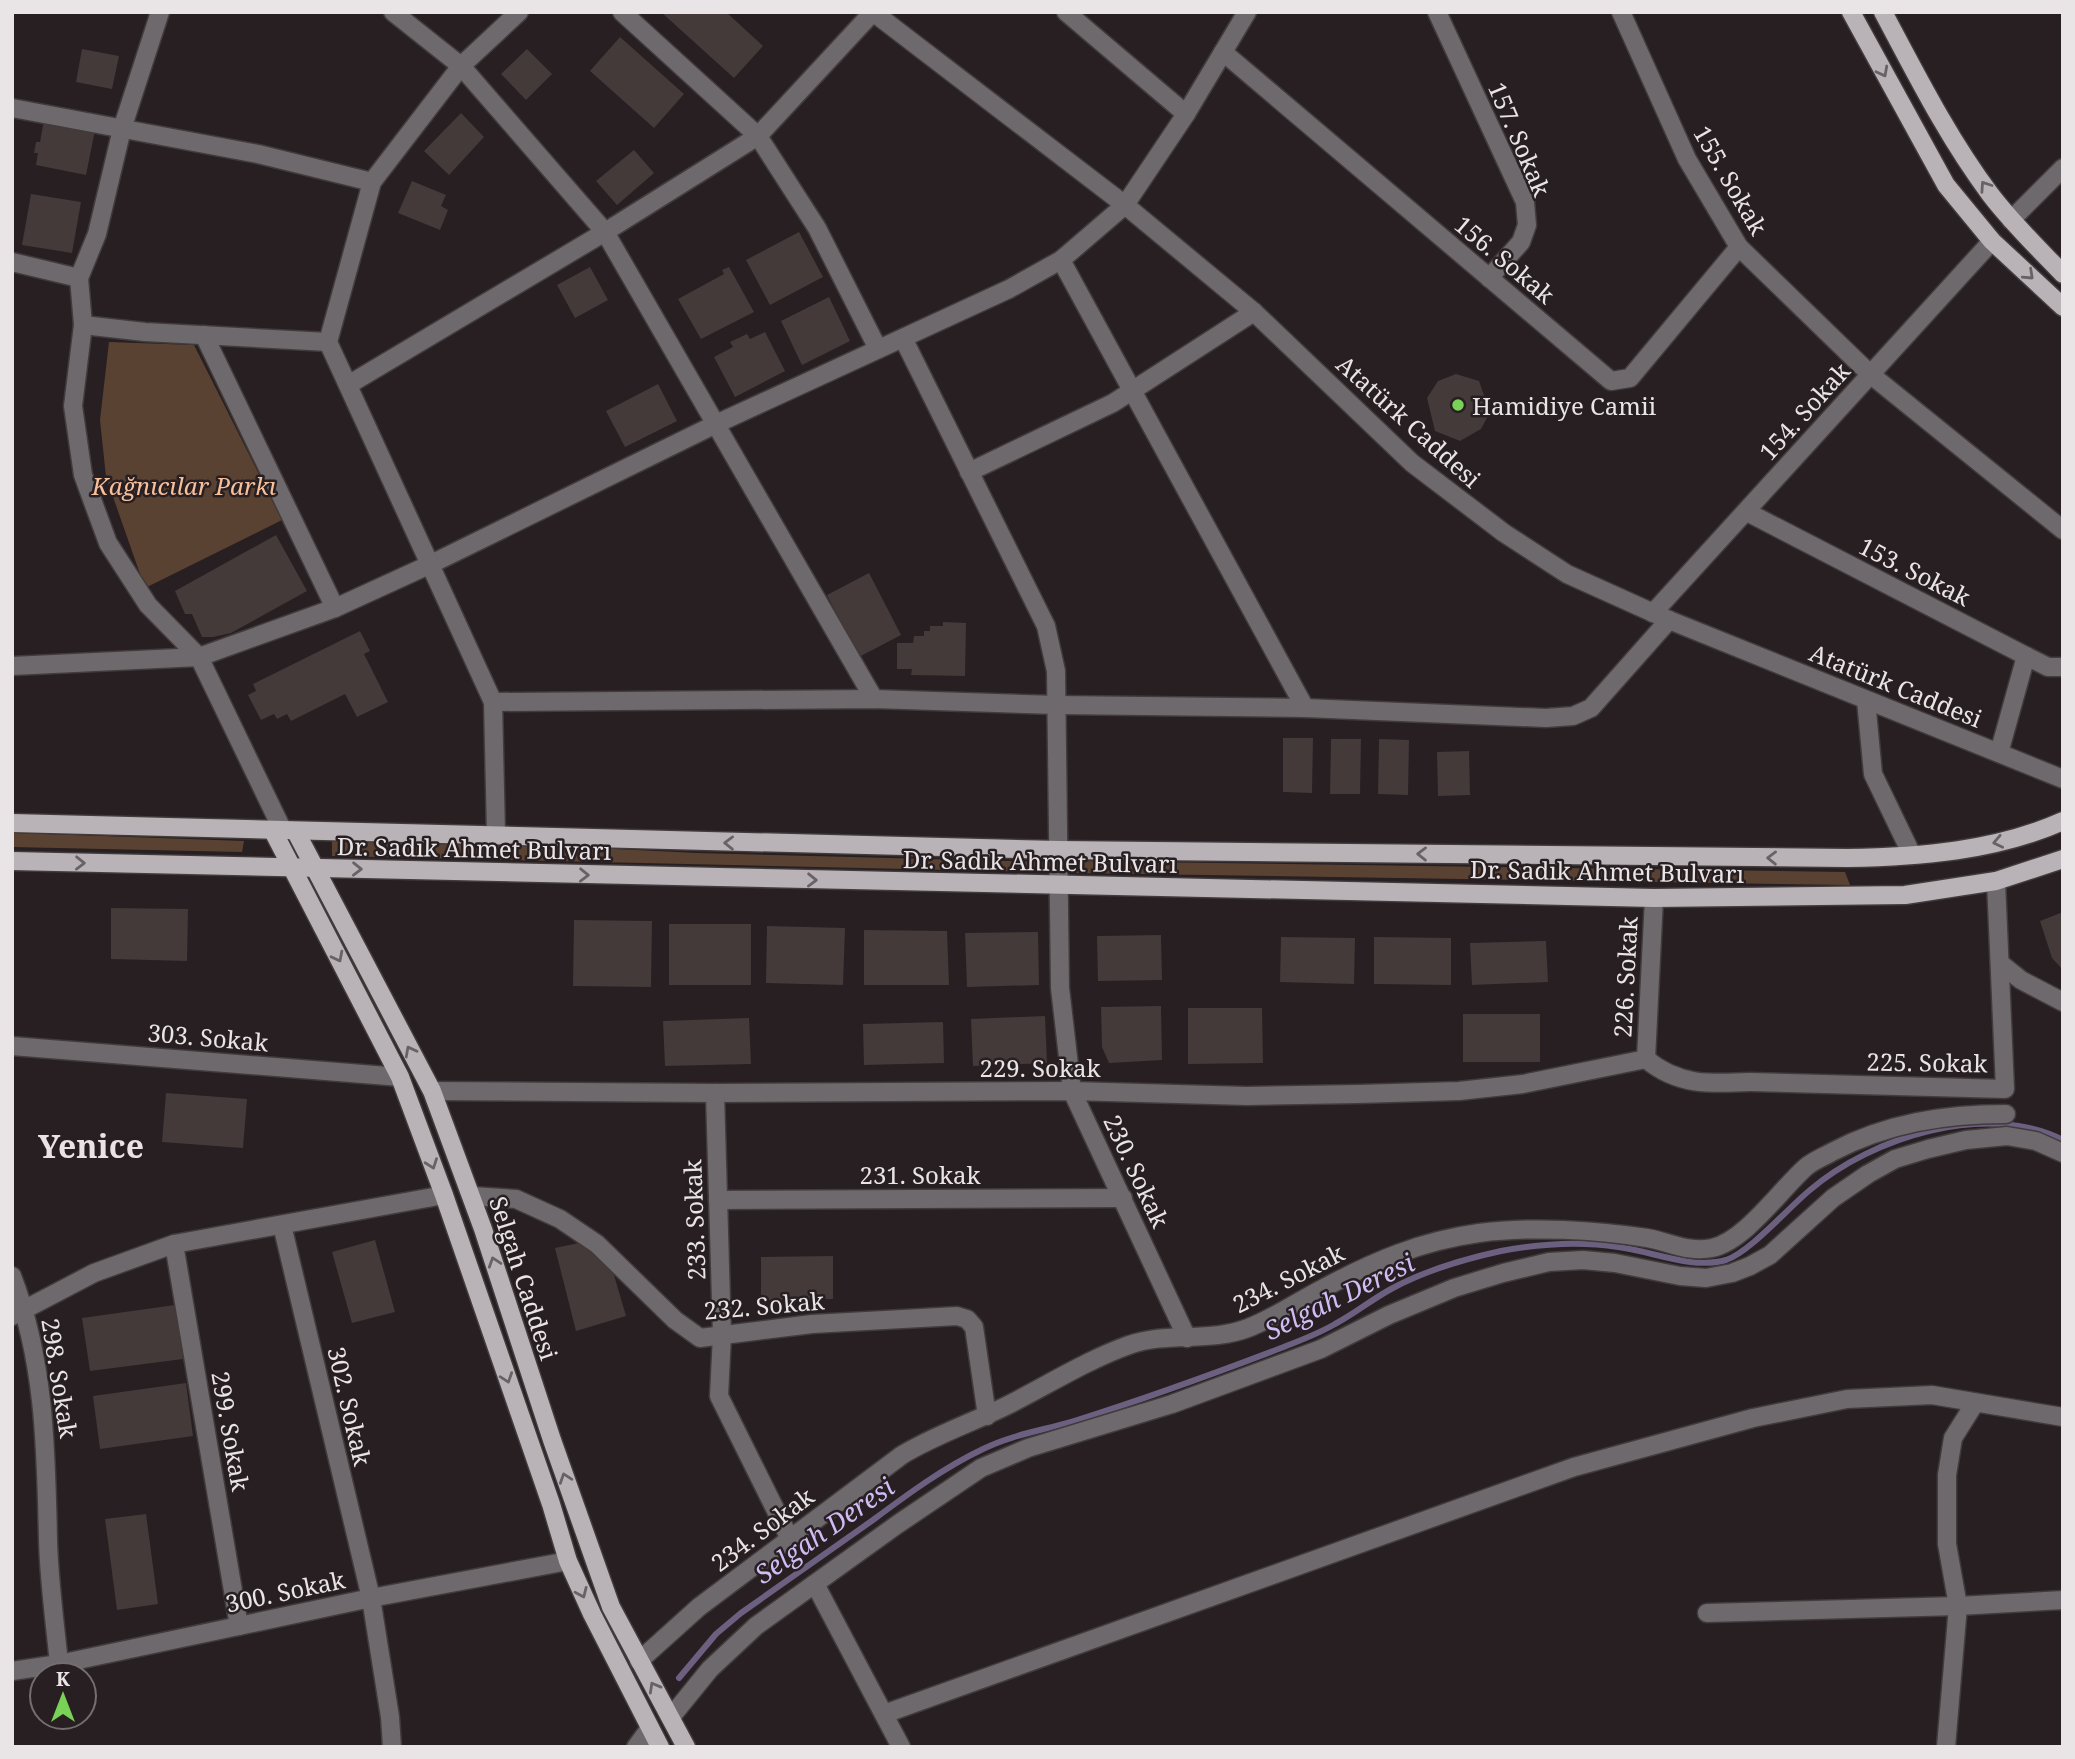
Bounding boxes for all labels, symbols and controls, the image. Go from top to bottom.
one-way arrow [1875,65,1888,78]
street label: 157. Sokak [1481,77,1559,202]
street label: 155. Sokak [1686,119,1776,241]
one-way arrow [1981,181,1994,194]
street label: 156. Sokak [1448,207,1563,311]
one-way arrow [2021,267,2034,280]
street label: Atatürk Caddesi [1330,347,1488,495]
street label: 154. Sokak [1751,354,1857,467]
place label: Hamidiye Camii [1472,389,1657,422]
marker: Hamidiye Camii [1450,397,1466,413]
park label: Kağnıcılar Parkı [91,469,276,502]
street label: 153. Sokak [1854,529,1977,614]
street label: Atatürk Caddesi [1805,635,1987,735]
street label: Dr. Sadık Ahmet Bulvarı [337,829,612,867]
one-way arrow [1992,833,2004,848]
one-way arrow [723,835,733,851]
street label: Dr. Sadık Ahmet Bulvarı [903,842,1178,880]
one-way arrow [1416,846,1426,862]
one-way arrow [1766,850,1776,866]
street label: Dr. Sadık Ahmet Bulvarı [1470,852,1745,890]
one-way arrow [76,855,86,871]
one-way arrow [352,862,363,877]
one-way arrow [579,867,590,882]
one-way arrow [807,872,818,888]
street label: 226. Sokak [1605,915,1645,1038]
one-way arrow [329,950,343,962]
street label: 303. Sokak [146,1015,271,1059]
street label: 225. Sokak [1866,1044,1989,1080]
one-way arrow [405,1045,419,1058]
street label: 229. Sokak [980,1051,1101,1084]
street label: 230. Sokak [1096,1109,1178,1234]
district label: Yenice [38,1124,144,1167]
one-way arrow [424,1157,438,1169]
street label: 233. Sokak [675,1158,713,1281]
street label: 231. Sokak [860,1158,981,1191]
street label: Selgah Caddesi [482,1192,566,1364]
street label: 234. Sokak [1227,1235,1350,1320]
water label: Selgah Deresi [1258,1244,1420,1348]
one-way arrow [488,1256,502,1268]
street label: 232. Sokak [702,1283,827,1327]
street label: 298. Sokak [34,1316,86,1441]
street label: 302. Sokak [320,1343,380,1470]
street label: 299. Sokak [204,1369,258,1494]
one-way arrow [499,1372,513,1384]
water label: Selgah Deresi [747,1469,901,1591]
one-way arrow [559,1472,573,1485]
street label: 234. Sokak [704,1479,821,1579]
street label: 300. Sokak [222,1562,349,1620]
one-way arrow [574,1586,588,1598]
north arrow [28,1661,98,1731]
text: K [56,1666,70,1692]
one-way arrow [649,1682,662,1694]

